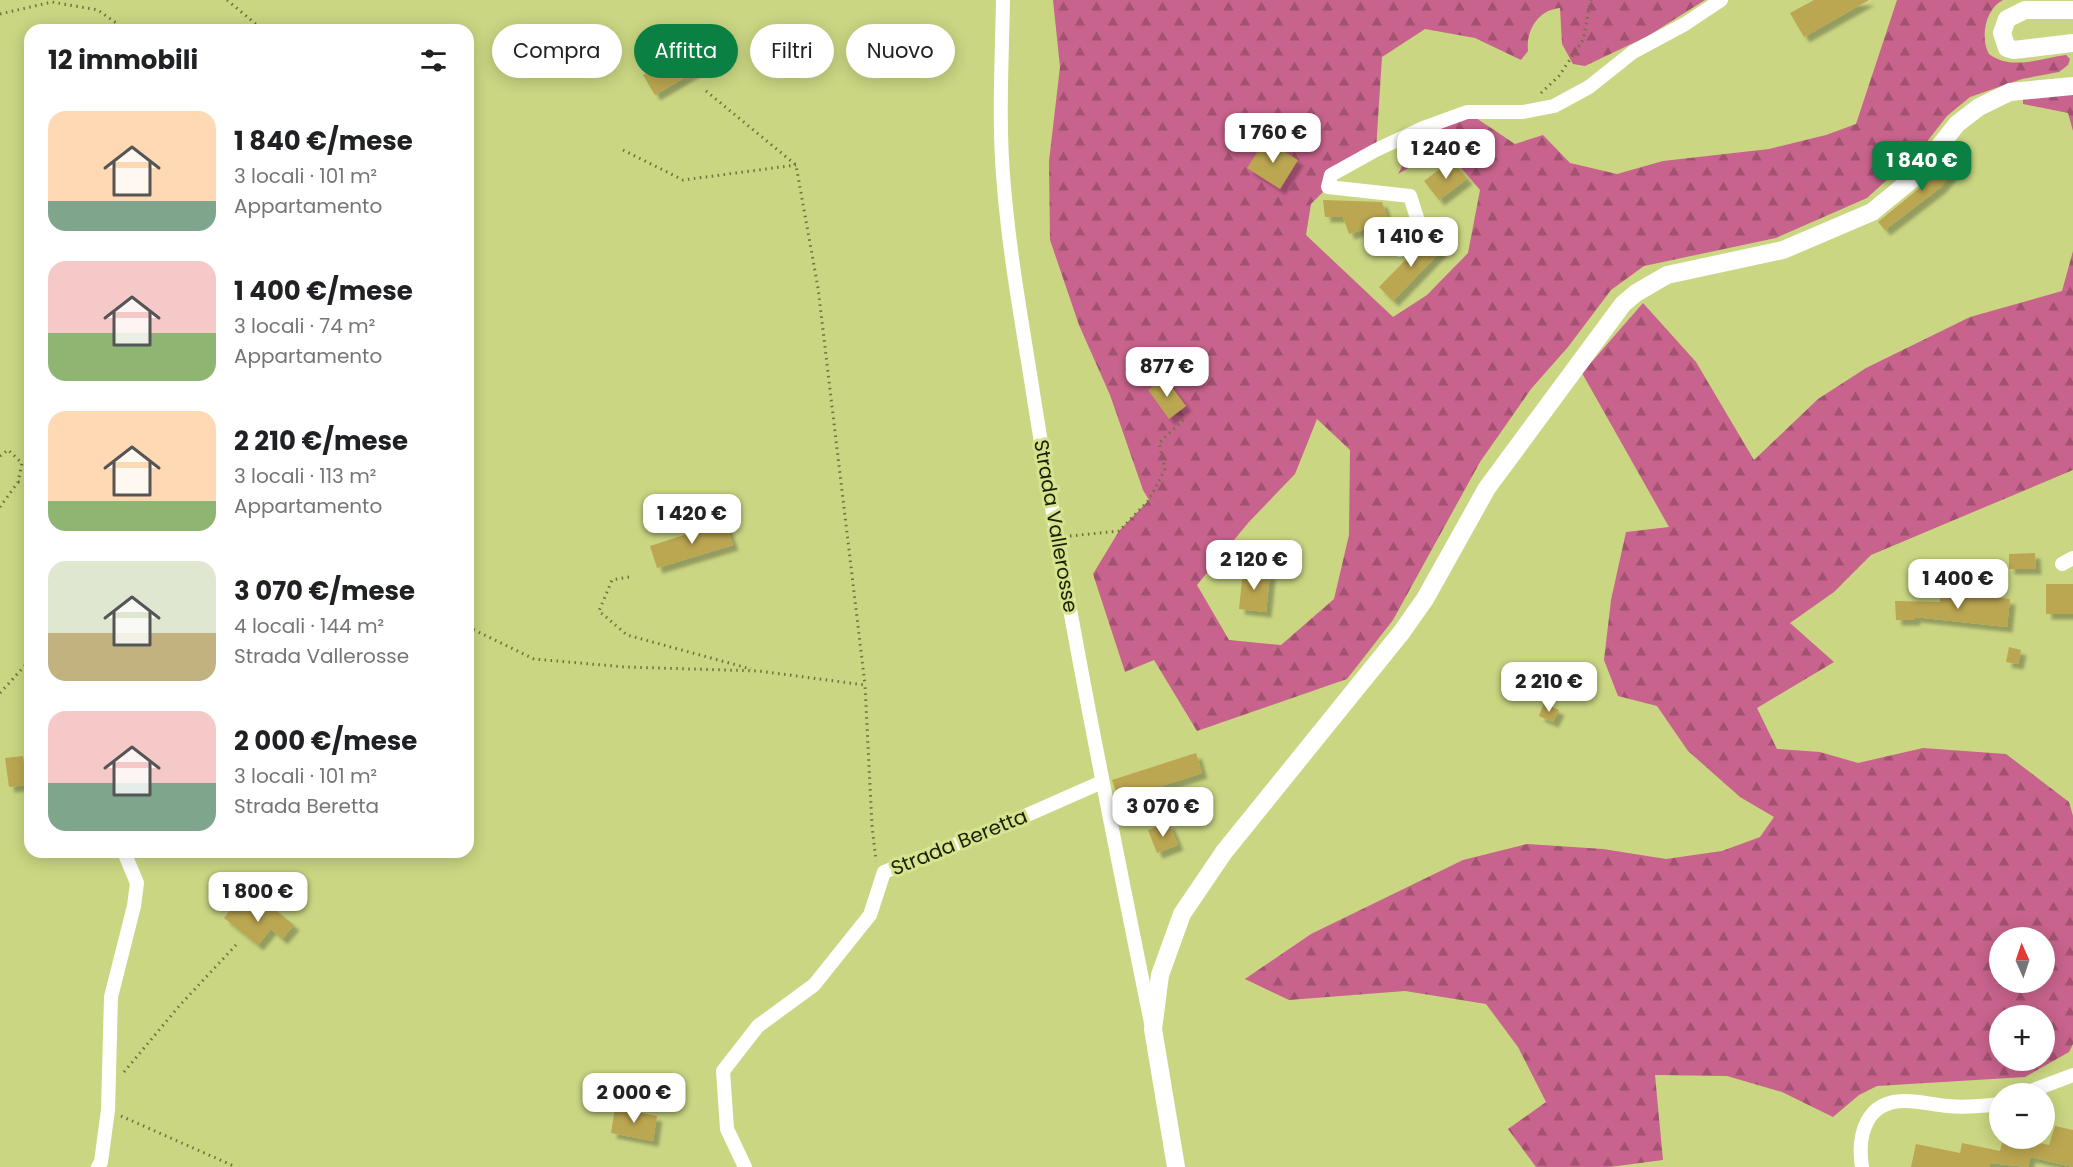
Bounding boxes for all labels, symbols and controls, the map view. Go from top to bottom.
chip: Compra [492,24,622,78]
chip: Affitta [634,24,738,78]
chip: Filtri [750,24,834,78]
chip: Nuovo [846,24,955,78]
text: 12 immobili [48,42,198,78]
icon: filters [417,44,450,77]
pin: 1 760 € [1218,113,1328,164]
text: 1 760 € [1239,118,1307,146]
text: 1 840 €/mese [234,123,413,159]
pin: 1 240 € [1391,129,1501,180]
text: 1 240 € [1411,134,1481,162]
icon: home [96,135,168,207]
pin: 1 840 € [1867,141,1977,192]
text: 1 840 € [1886,146,1958,174]
text: 3 locali · 101 m² [234,162,377,190]
text: Appartamento [234,192,382,220]
pin: 1 410 € [1356,217,1466,268]
text: 1 410 € [1378,222,1444,250]
text: 1 400 €/mese [234,273,413,309]
icon: home [96,285,168,357]
text: 3 locali · 74 m² [234,312,375,340]
text: Appartamento [234,342,382,370]
pin: 877 € [1125,347,1209,398]
text: 877 € [1140,352,1194,380]
text: 2 210 €/mese [234,423,408,459]
icon: home [96,435,168,507]
street label: Strada Vallerosse [1027,437,1085,615]
text: 3 locali · 113 m² [234,462,376,490]
text: Appartamento [234,492,382,520]
pin: 1 420 € [637,494,747,545]
text: 1 420 € [657,499,727,527]
pin: 2 120 € [1199,540,1309,591]
text: 2 120 € [1220,545,1288,573]
pin: 1 400 € [1903,559,2013,610]
text: 1 400 € [1922,564,1994,592]
text: 3 070 €/mese [234,573,415,609]
icon: home [96,585,168,657]
text: 4 locali · 144 m² [234,612,384,640]
text: Strada Vallerosse [234,642,409,670]
pin: 2 210 € [1494,662,1604,713]
text: 2 210 € [1515,667,1583,695]
text: 2 000 €/mese [234,723,417,759]
icon: home [96,735,168,807]
text: 3 locali · 101 m² [234,762,377,790]
pin: 3 070 € [1108,787,1218,838]
text: Strada Beretta [234,792,379,820]
text: 3 070 € [1126,792,1200,820]
street label: Strada Beretta [887,802,1031,882]
pin: 1 800 € [203,872,313,923]
text: 1 800 € [223,877,293,905]
north arrow [1989,927,2055,993]
map controls [1989,927,2055,1149]
button: + [1989,1005,2055,1071]
pin: 2 000 € [579,1073,689,1124]
text: 2 000 € [597,1078,671,1106]
button: − [1989,1083,2055,1149]

